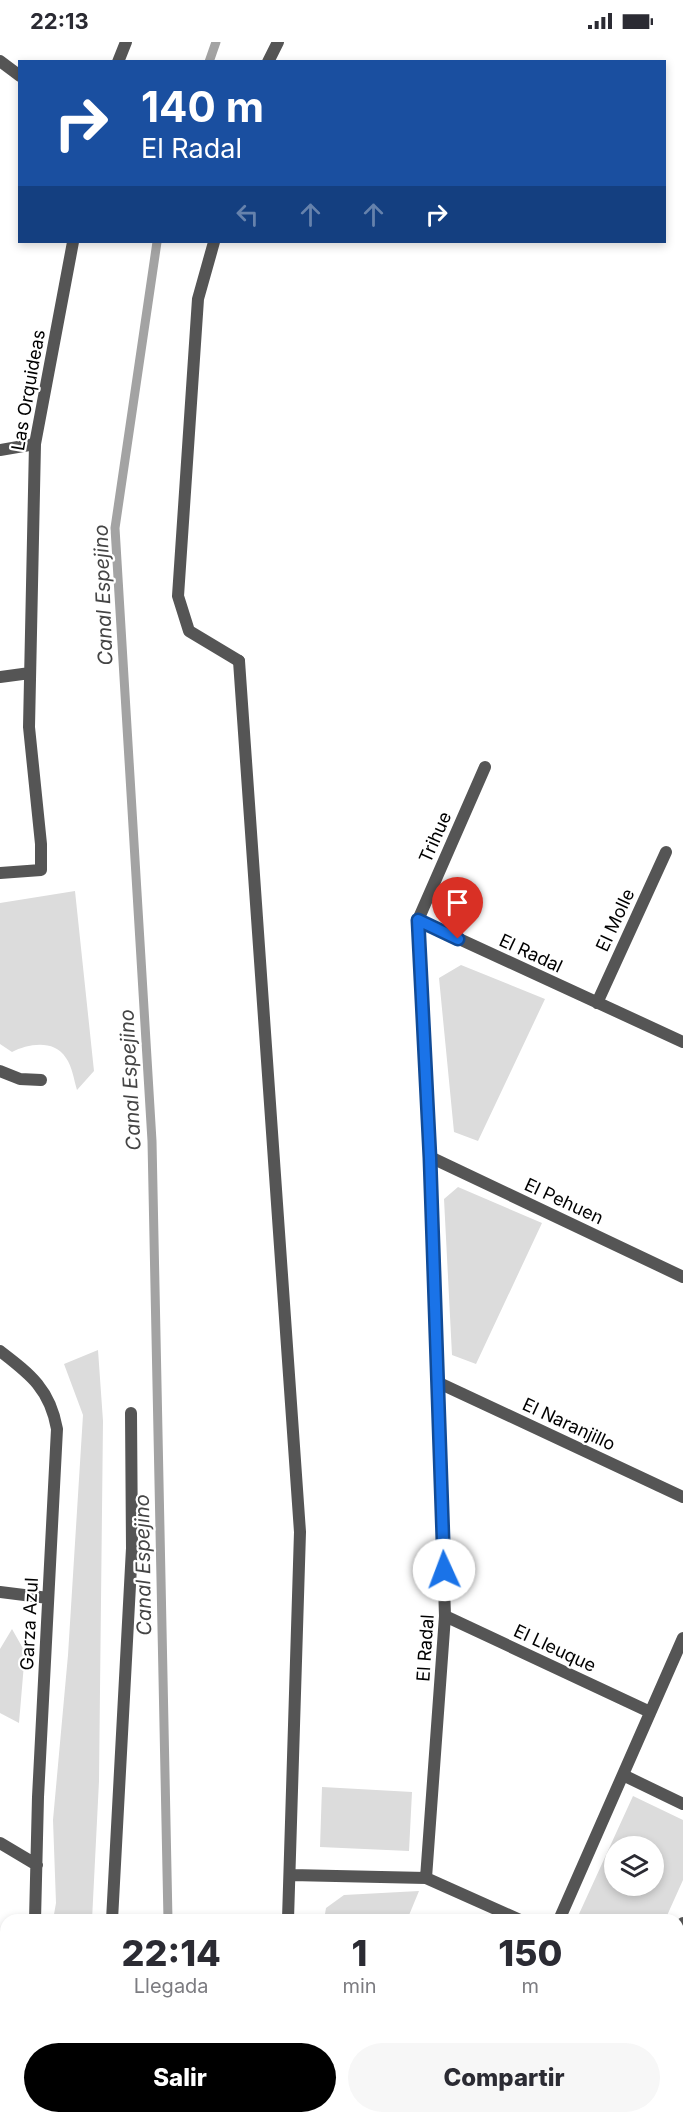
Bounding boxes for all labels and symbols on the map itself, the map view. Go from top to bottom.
street label: Las Orquideas [7,328,49,452]
water label: Canal Espejino [89,524,117,666]
street label: Trihue [414,808,456,866]
pin [432,877,483,939]
street label: El Molle [591,885,639,955]
street label: El Radal [496,929,566,977]
water label: Canal Espejino [114,1009,146,1151]
street label: El Pehuen [521,1174,607,1228]
street label: El Naranjillo [519,1393,619,1455]
water label: Canal Espejino [130,1494,156,1636]
position arrow [412,1538,476,1602]
street label: Garza Azul [16,1577,42,1671]
street label: El Radal [412,1614,438,1682]
street label: El Lleuque [511,1620,599,1676]

